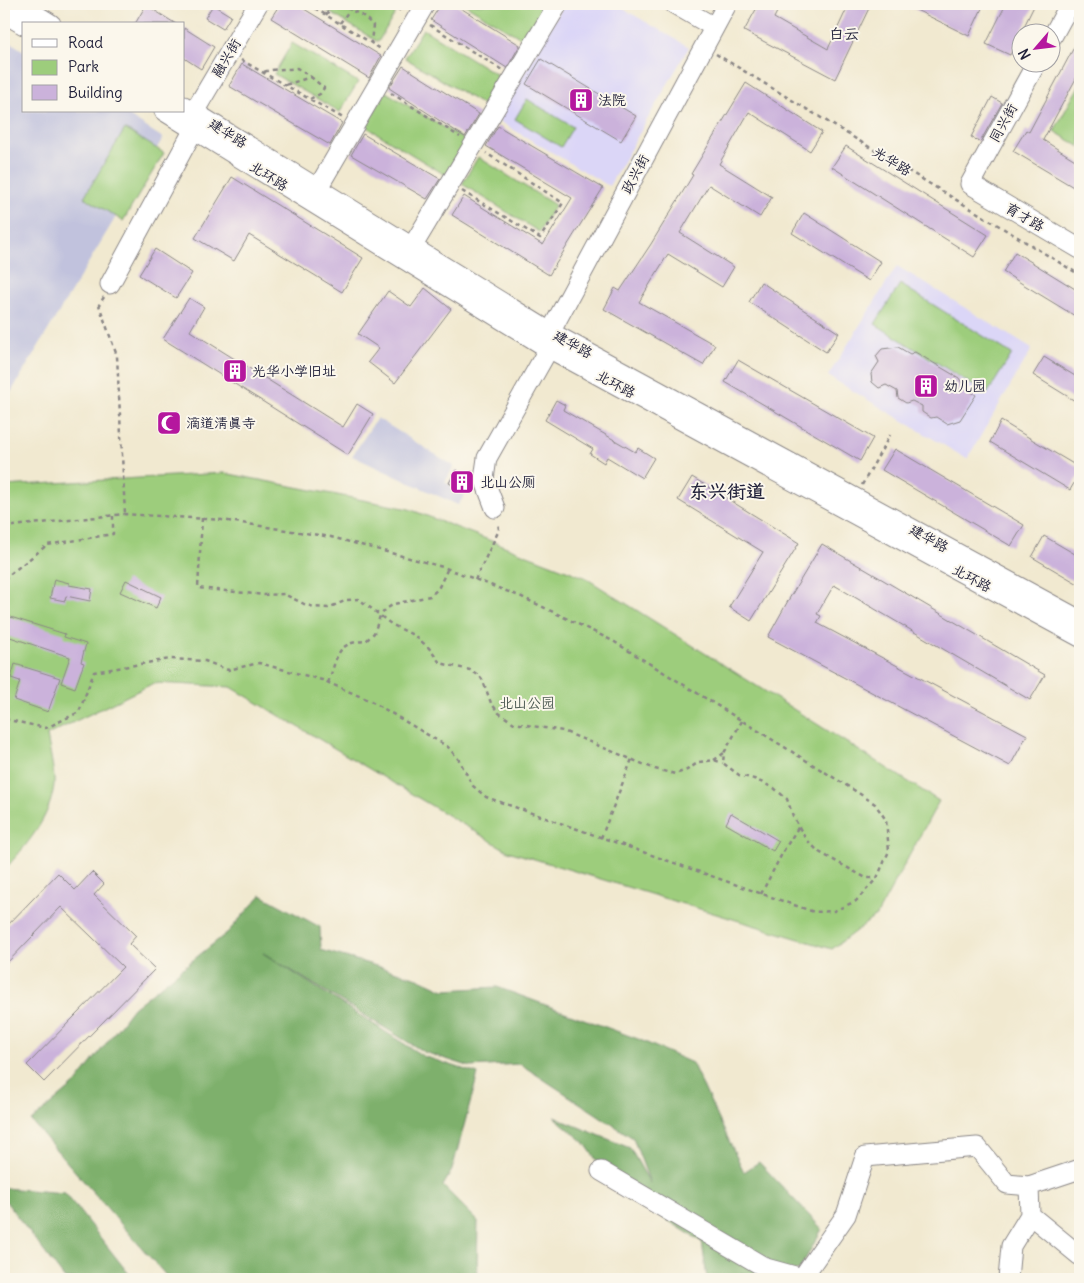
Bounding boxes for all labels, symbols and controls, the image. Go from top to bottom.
legend [22,22,185,112]
north arrow [1012,22,1062,72]
district label: 白云 [829,24,859,43]
text: Road [68,33,103,52]
street label: 融兴街 [207,35,245,81]
text: N [1014,46,1035,63]
text: Park [68,57,99,76]
text: Building [68,83,123,102]
building icon: 法院 [568,87,594,113]
place label: 法院 [598,91,626,109]
street label: 同兴街 [985,100,1021,146]
street label: 建华路 [205,114,251,152]
street label: 光华路 [869,142,915,180]
street label: 政兴街 [617,151,653,197]
street label: 北环路 [246,157,292,195]
street label: 育才路 [1002,199,1048,235]
street label: 建华路 [550,326,596,362]
building icon: 光华小学旧址 [222,358,248,384]
place label: 光华小学旧址 [252,362,336,380]
street label: 北环路 [593,366,639,402]
building icon: 幼儿园 [913,373,939,399]
place label: 幼儿园 [944,377,986,395]
mosque icon: 滴道清真寺 [156,410,182,436]
place label: 滴道清真寺 [186,414,256,432]
building icon: 北山公厕 [449,469,475,495]
place label: 北山公厕 [480,473,536,491]
district label: 东兴街道 [689,479,765,503]
street label: 建华路 [906,520,952,556]
street label: 北环路 [949,560,995,596]
park label: 北山公园 [499,694,555,712]

